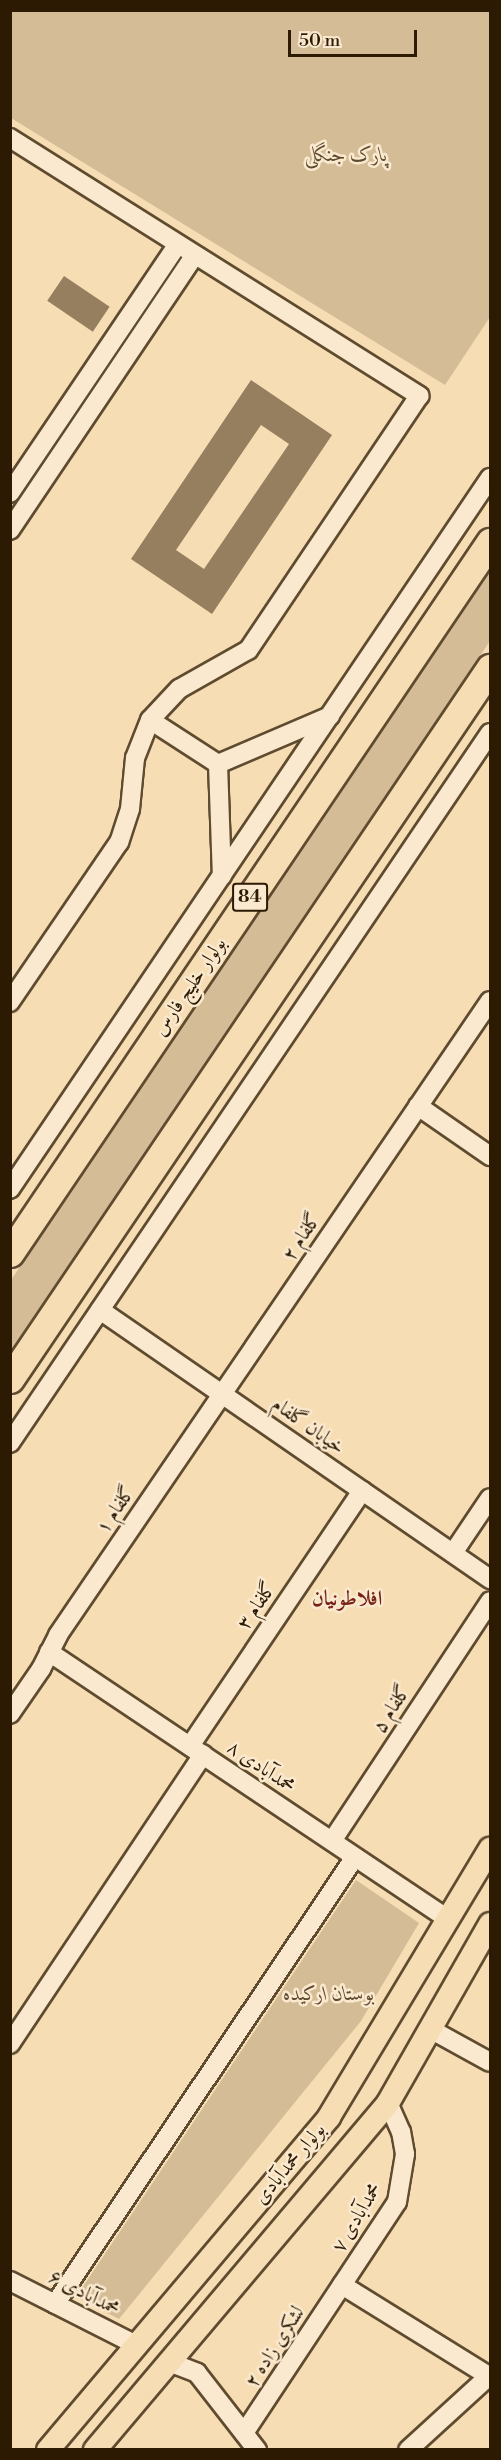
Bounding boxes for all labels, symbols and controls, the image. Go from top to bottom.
scale bar [291,18,420,56]
text: 50 m [299,29,340,52]
park label: پارک جنگلی [304,143,388,167]
road number: 84 [232,882,268,912]
street label: بولوار خلیج فارس [148,933,232,1041]
street label: گلفام ۲ [277,1209,327,1265]
street label: خیابان گلفام [267,1392,349,1460]
street label: گلفام ۱ [91,1482,141,1538]
street label: گلفام ۳ [232,1578,282,1634]
district label: افلاطونیان [312,1586,382,1612]
street label: گلفام ۵ [368,1680,416,1738]
street label: محمدآبادی ۸ [222,1736,300,1798]
park label: بوستان ارکیده [283,1982,375,2006]
street label: بولوار محمدآبادی [249,2119,331,2209]
street label: محمدآبادی ۷ [327,2179,387,2257]
street label: محمدآبادی ۶ [44,2265,124,2321]
street label: لشکری زاده ۲ [240,2302,310,2392]

